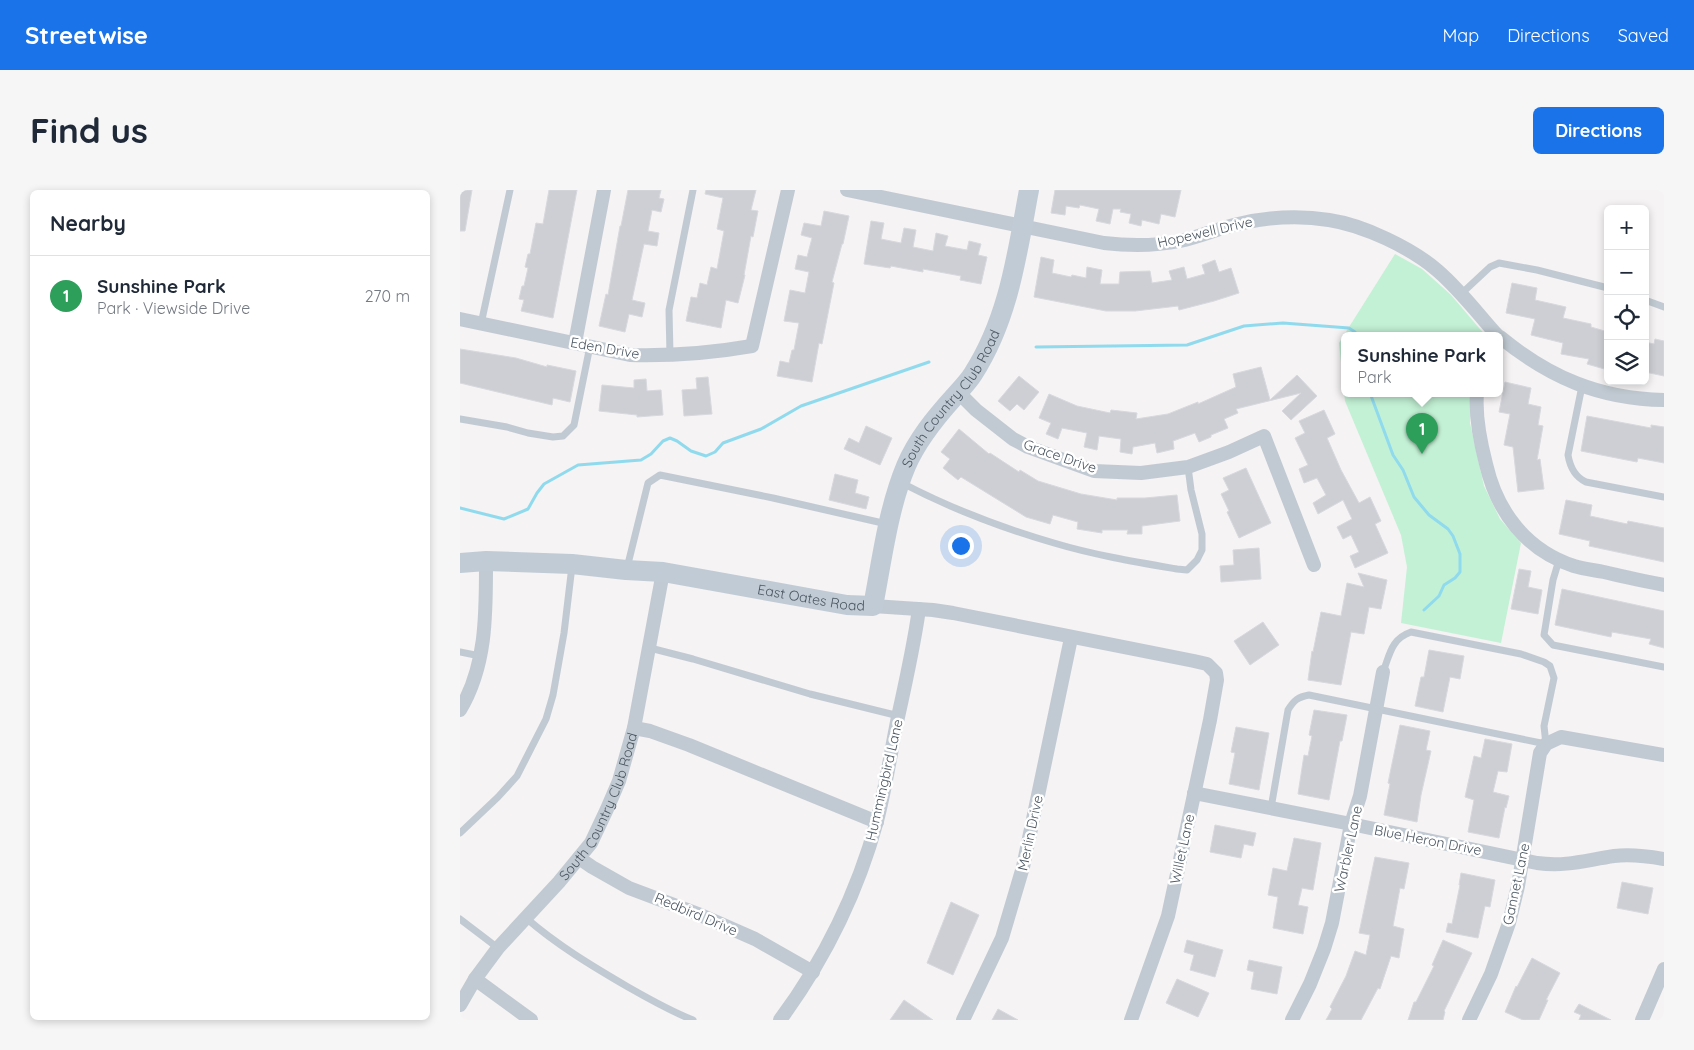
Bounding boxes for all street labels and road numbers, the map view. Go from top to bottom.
street label: Hopewell Drive [1156,212,1255,252]
street label: South Country Club Road [898,327,1004,470]
street label: Eden Drive [569,333,641,363]
street label: Grace Drive [1021,435,1099,477]
street label: East Oates Road [756,580,865,615]
street label: Hummingbird Lane [861,717,907,843]
street label: South Country Club Road [555,731,641,884]
street label: Merlin Drive [1013,794,1047,872]
street label: Warbler Lane [1330,804,1366,894]
street label: Willet Lane [1166,812,1198,886]
street label: Blue Heron Drive [1373,821,1483,859]
street label: Gannet Lane [1499,841,1533,926]
street label: Redbird Drive [652,888,740,940]

